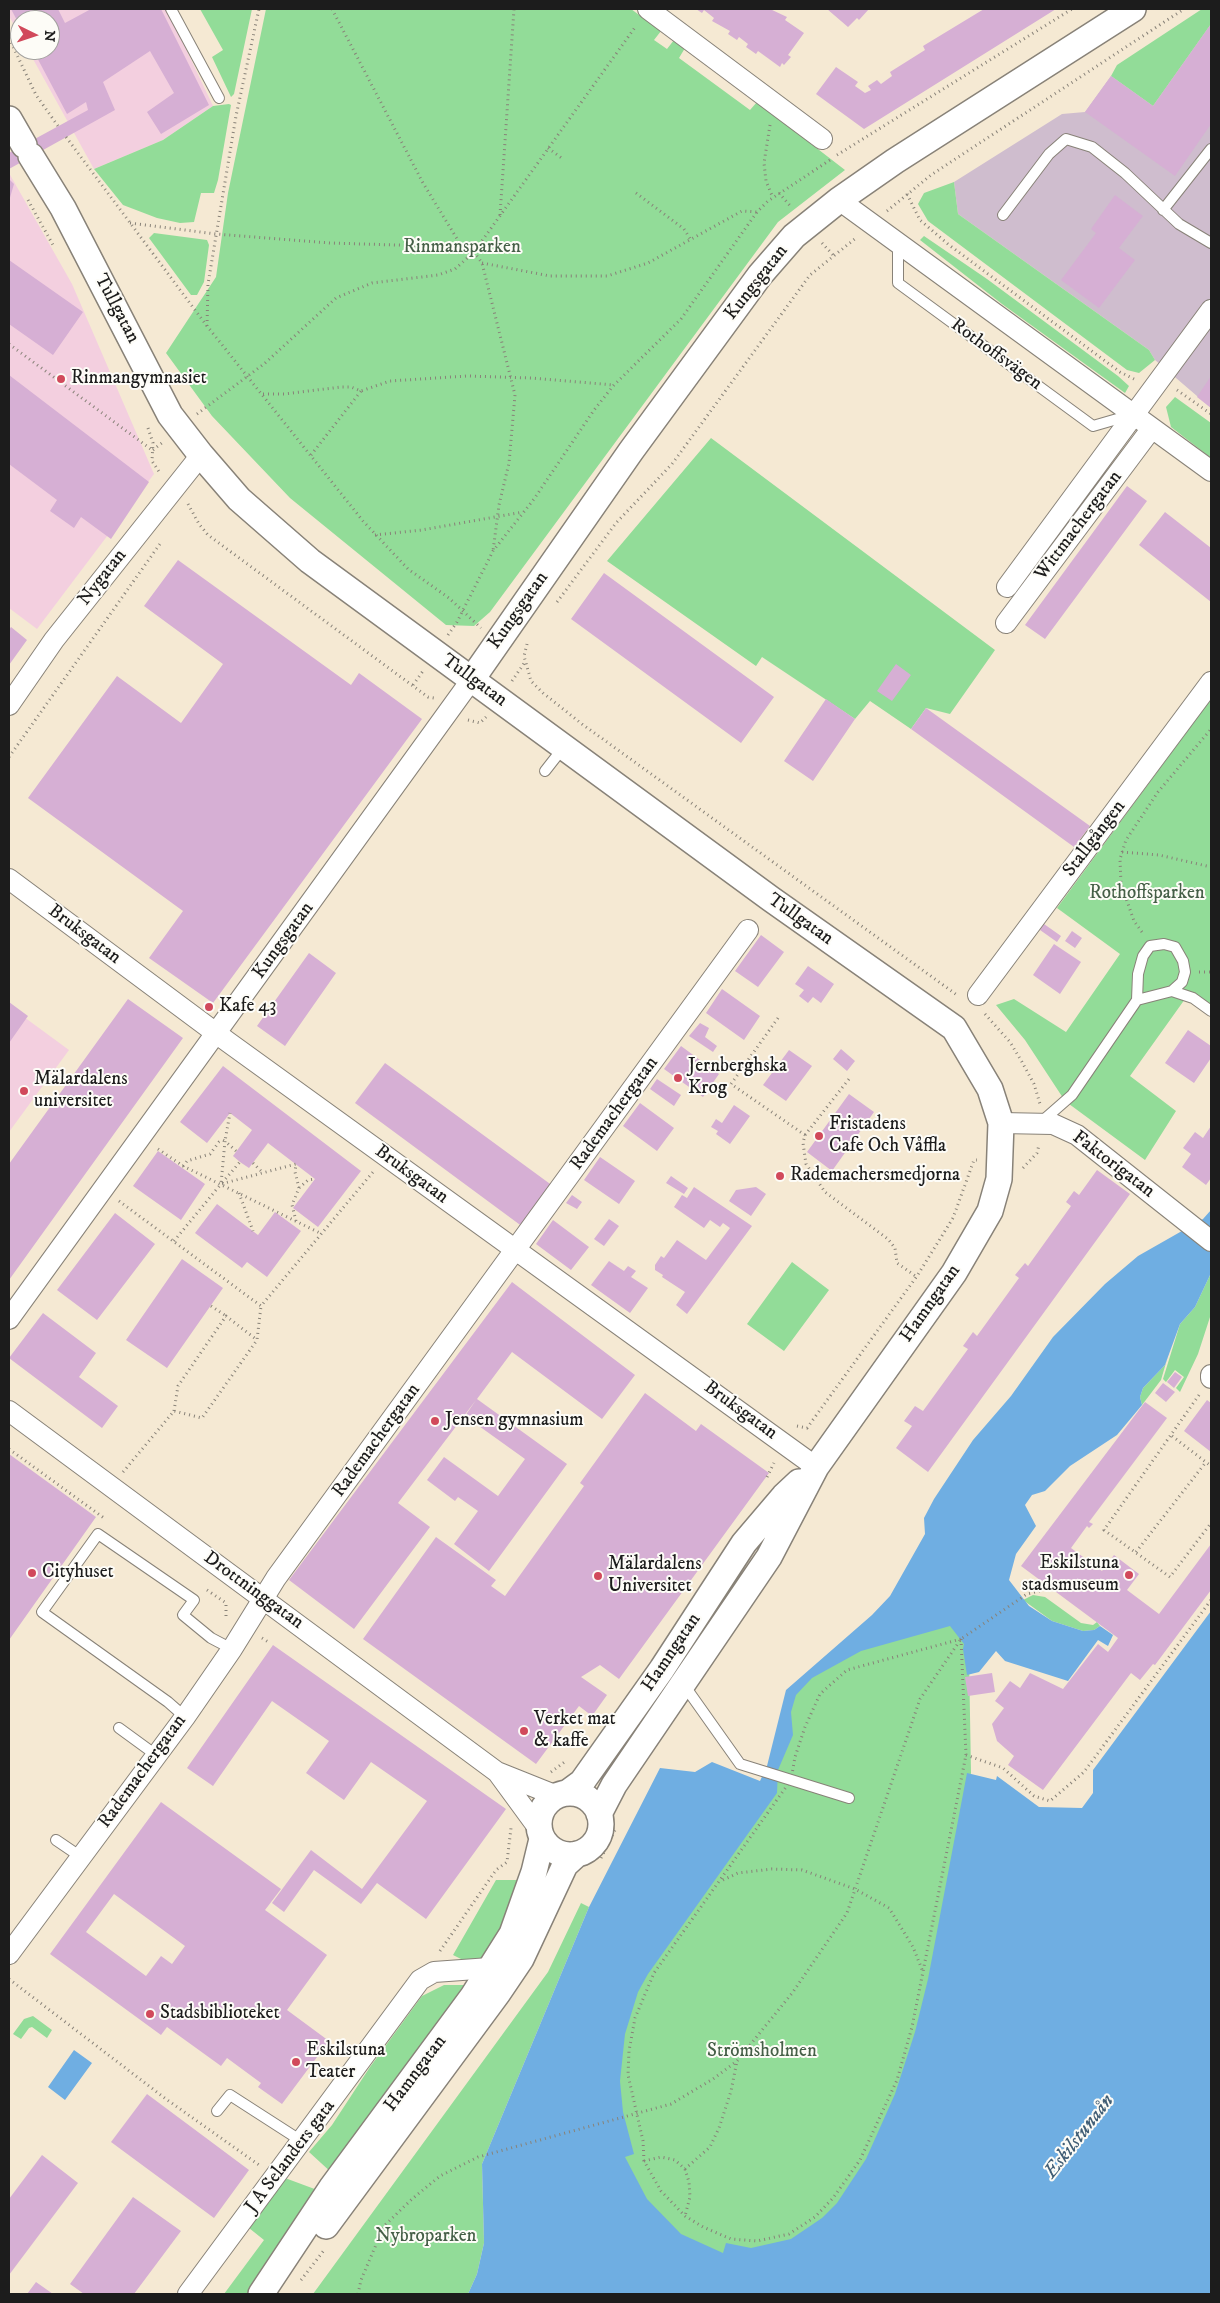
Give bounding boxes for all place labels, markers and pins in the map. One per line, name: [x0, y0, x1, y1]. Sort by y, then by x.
place label: Rinmangymnasiet: [71, 368, 207, 390]
marker: Rinmangymnasiet: [55, 373, 67, 385]
place label: Kafe 43: [219, 996, 276, 1018]
marker: Kafe 43: [203, 1001, 215, 1013]
place label: Jernberghska Krog: [688, 1056, 787, 1100]
place label: Mälardalens universitet: [34, 1069, 128, 1113]
marker: Jernberghska Krog: [672, 1072, 684, 1084]
marker: Mälardalens universitet: [18, 1085, 30, 1097]
place label: Fristadens Cafe Och Våffla: [829, 1114, 946, 1158]
marker: Fristadens Cafe Och Våffla: [813, 1130, 825, 1142]
place label: Rademachersmedjorna: [790, 1165, 960, 1187]
marker: Rademachersmedjorna: [774, 1170, 786, 1182]
place label: Jensen gymnasium: [445, 1410, 584, 1432]
marker: Jensen gymnasium: [429, 1415, 441, 1427]
place label: Eskilstuna stadsmuseum: [1022, 1553, 1119, 1597]
place label: Mälardalens Universitet: [608, 1554, 702, 1598]
place label: Cityhuset: [42, 1562, 114, 1584]
marker: Cityhuset: [26, 1567, 38, 1579]
marker: Eskilstuna stadsmuseum: [1123, 1569, 1135, 1581]
marker: Mälardalens Universitet: [592, 1570, 604, 1582]
place label: Verket mat & kaffe: [534, 1709, 616, 1753]
marker: Verket mat & kaffe: [518, 1725, 530, 1737]
place label: Stadsbiblioteket: [160, 2003, 280, 2025]
marker: Stadsbiblioteket: [144, 2008, 156, 2020]
place label: Eskilstuna Teater: [306, 2040, 385, 2084]
marker: Eskilstuna Teater: [290, 2056, 302, 2068]

